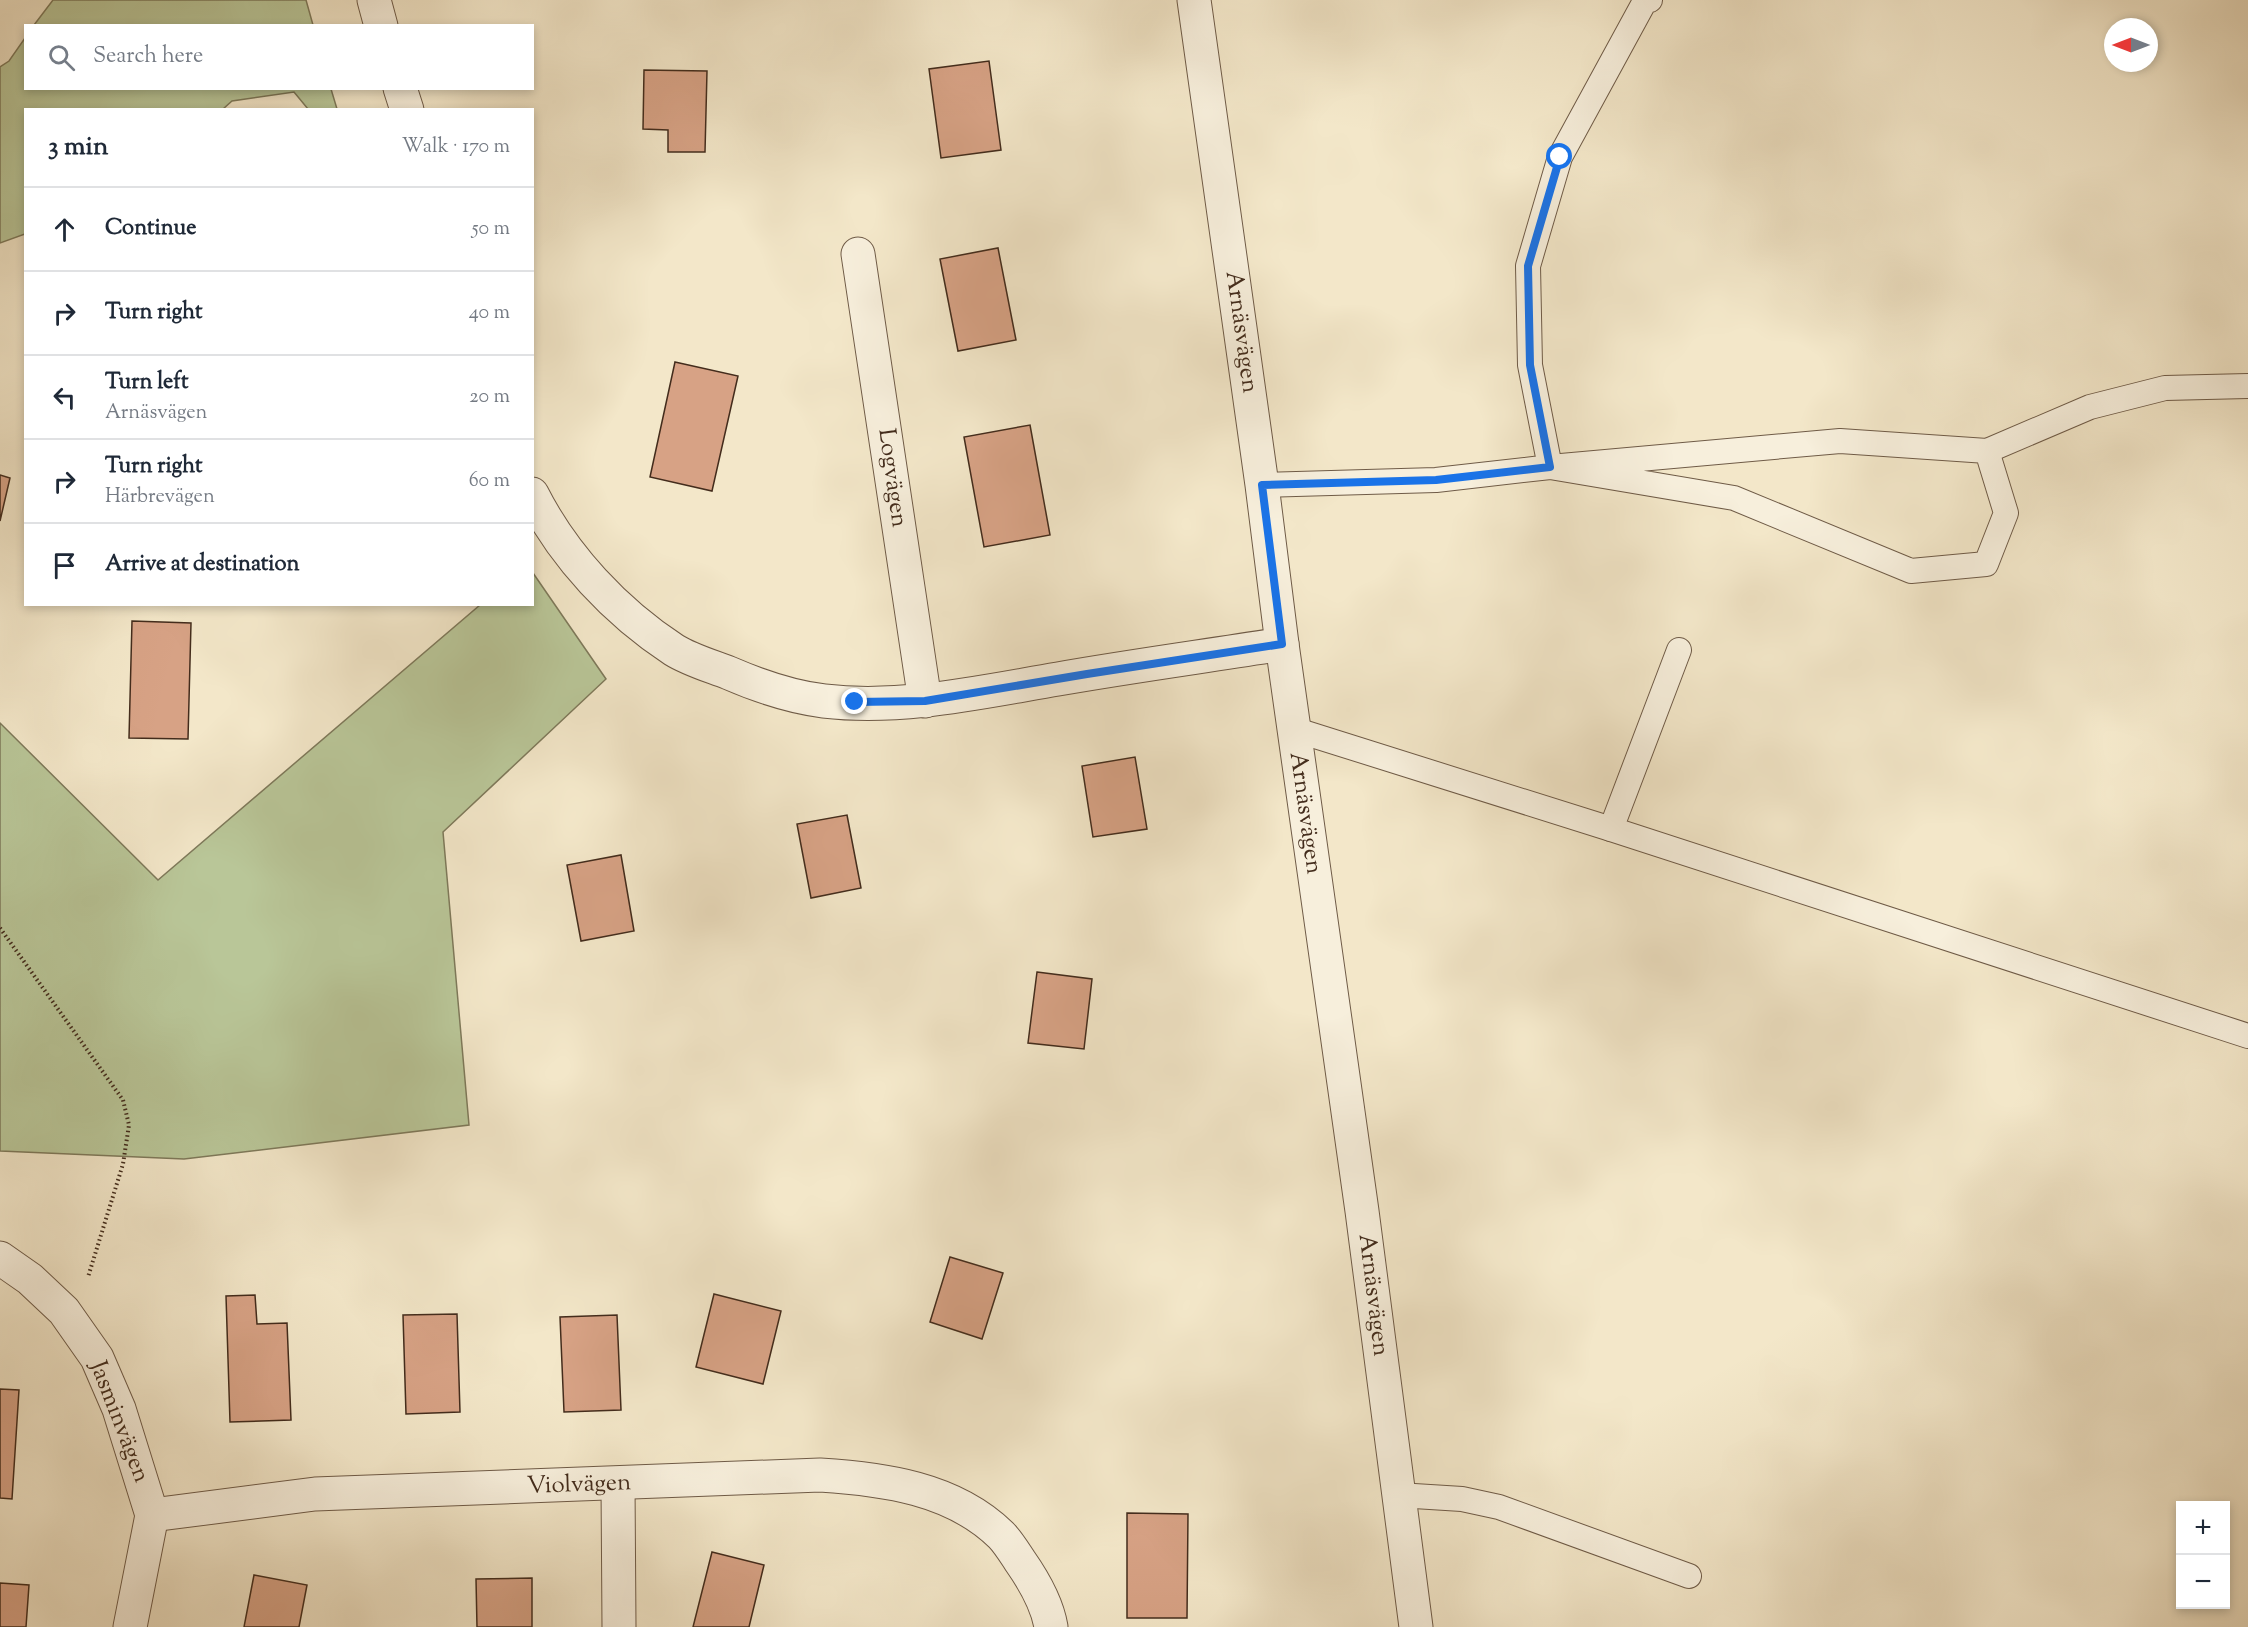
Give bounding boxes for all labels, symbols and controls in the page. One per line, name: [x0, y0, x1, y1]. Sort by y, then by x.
north arrow: [2104, 18, 2158, 72]
search box: [24, 24, 534, 90]
icon: search: [45, 41, 78, 74]
text: Search here: [93, 41, 203, 73]
text: 3 min: [48, 129, 108, 166]
text: Walk · 170 m: [402, 133, 510, 162]
route start: [1546, 143, 1572, 169]
icon: ahead: [48, 213, 81, 246]
text: Continue: [105, 213, 196, 245]
text: 50 m: [472, 215, 510, 244]
street label: Arnäsvägen: [1216, 269, 1266, 395]
icon: right: [48, 297, 81, 330]
text: Turn right: [105, 297, 202, 329]
text: 40 m: [469, 299, 510, 328]
text: Turn left: [105, 367, 188, 399]
icon: left: [48, 381, 81, 414]
text: 20 m: [469, 383, 510, 412]
text: Arnäsvägen: [105, 399, 207, 428]
street label: Logvägen: [868, 426, 916, 530]
text: Turn right: [105, 451, 202, 483]
icon: right: [48, 465, 81, 498]
text: 60 m: [469, 467, 510, 496]
text: Härbrevägen: [105, 483, 215, 512]
icon: arrive: [48, 549, 81, 582]
text: Arrive at destination: [105, 549, 300, 581]
route end: [841, 688, 867, 714]
street label: Arnäsvägen: [1280, 750, 1330, 876]
street label: Arnäsvägen: [1349, 1232, 1397, 1358]
street label: Jasminvägen: [80, 1354, 158, 1488]
street label: Violvägen: [526, 1466, 632, 1504]
map controls: [2176, 1501, 2230, 1609]
button: +: [2176, 1501, 2230, 1555]
button: −: [2176, 1555, 2230, 1609]

